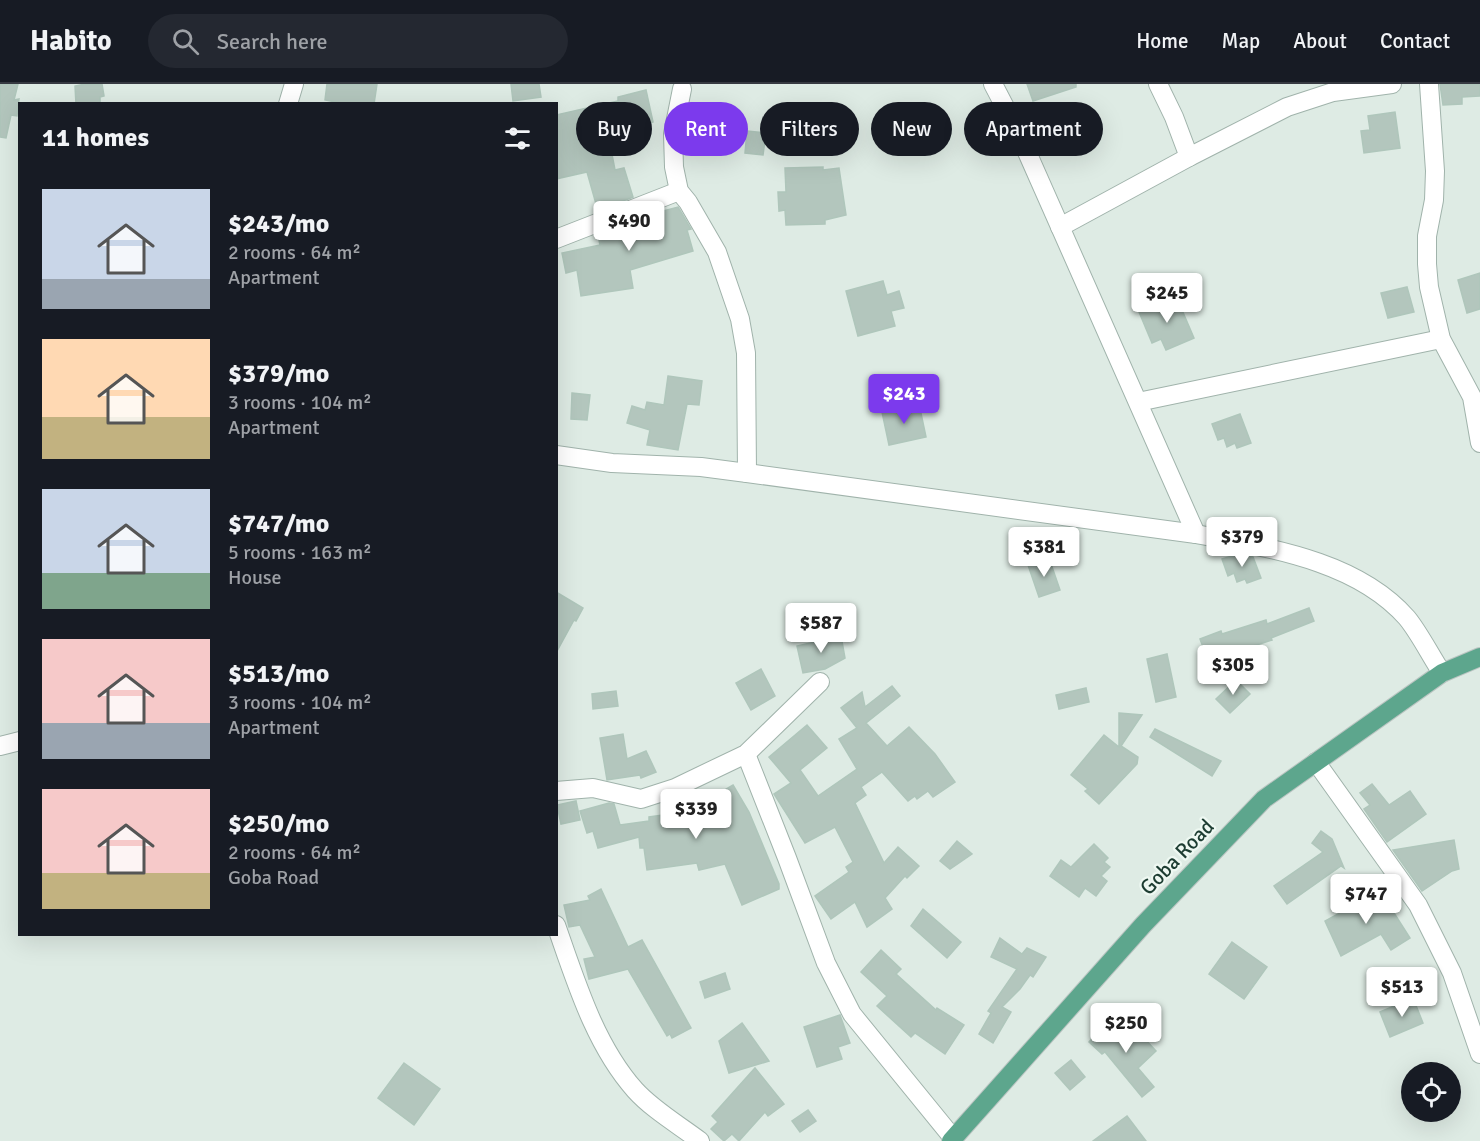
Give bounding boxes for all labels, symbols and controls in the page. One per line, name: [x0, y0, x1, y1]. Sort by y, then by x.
search box: [148, 14, 568, 68]
text: Habito: [30, 24, 112, 58]
icon: search: [169, 25, 202, 58]
text: Search here: [217, 28, 328, 55]
text: Home: [1136, 28, 1189, 54]
text: Map: [1222, 28, 1260, 54]
text: About: [1293, 28, 1347, 54]
text: Contact: [1380, 28, 1450, 54]
chip: Buy: [576, 102, 652, 156]
chip: Rent: [664, 102, 748, 156]
chip: Filters: [760, 102, 859, 156]
chip: New: [871, 102, 952, 156]
chip: Apartment: [964, 102, 1103, 156]
text: 11 homes: [42, 122, 149, 154]
icon: filters: [501, 122, 534, 155]
pin: $490: [593, 201, 665, 252]
text: $243/mo: [228, 208, 329, 240]
text: $490: [607, 208, 651, 233]
icon: home: [90, 213, 162, 285]
text: 2 rooms · 64 m²: [228, 240, 361, 265]
text: Apartment: [228, 265, 320, 290]
pin: $245: [1131, 273, 1203, 324]
text: $245: [1145, 280, 1189, 305]
text: $379/mo: [228, 358, 329, 390]
icon: home: [90, 363, 162, 435]
pin: $243: [868, 374, 940, 425]
text: $243: [882, 381, 926, 406]
text: 3 rooms · 104 m²: [228, 390, 372, 415]
text: Apartment: [228, 415, 320, 440]
text: $747/mo: [228, 508, 329, 540]
icon: home: [90, 513, 162, 585]
pin: $379: [1206, 517, 1278, 568]
text: $379: [1220, 524, 1264, 549]
pin: $381: [1008, 527, 1080, 578]
text: $381: [1022, 534, 1066, 559]
text: 5 rooms · 163 m²: [228, 540, 372, 565]
text: House: [228, 565, 282, 590]
pin: $587: [785, 603, 857, 654]
text: $587: [799, 610, 843, 635]
pin: $305: [1197, 645, 1269, 696]
text: $305: [1211, 652, 1255, 677]
text: $513/mo: [228, 658, 329, 690]
icon: home: [90, 663, 162, 735]
text: 3 rooms · 104 m²: [228, 690, 372, 715]
text: Apartment: [228, 715, 320, 740]
pin: $339: [660, 789, 732, 840]
text: $339: [674, 796, 718, 821]
text: $250/mo: [228, 808, 329, 840]
icon: home: [90, 813, 162, 885]
street label: Goba Road: [1134, 814, 1220, 900]
text: 2 rooms · 64 m²: [228, 840, 361, 865]
text: Goba Road: [228, 865, 319, 890]
pin: $747: [1330, 874, 1402, 925]
text: $747: [1344, 881, 1388, 906]
pin: $513: [1366, 967, 1438, 1018]
text: $513: [1380, 974, 1424, 999]
pin: $250: [1090, 1003, 1162, 1054]
text: $250: [1104, 1010, 1148, 1035]
map controls: [1401, 1062, 1461, 1122]
button: locate: [1401, 1062, 1461, 1122]

